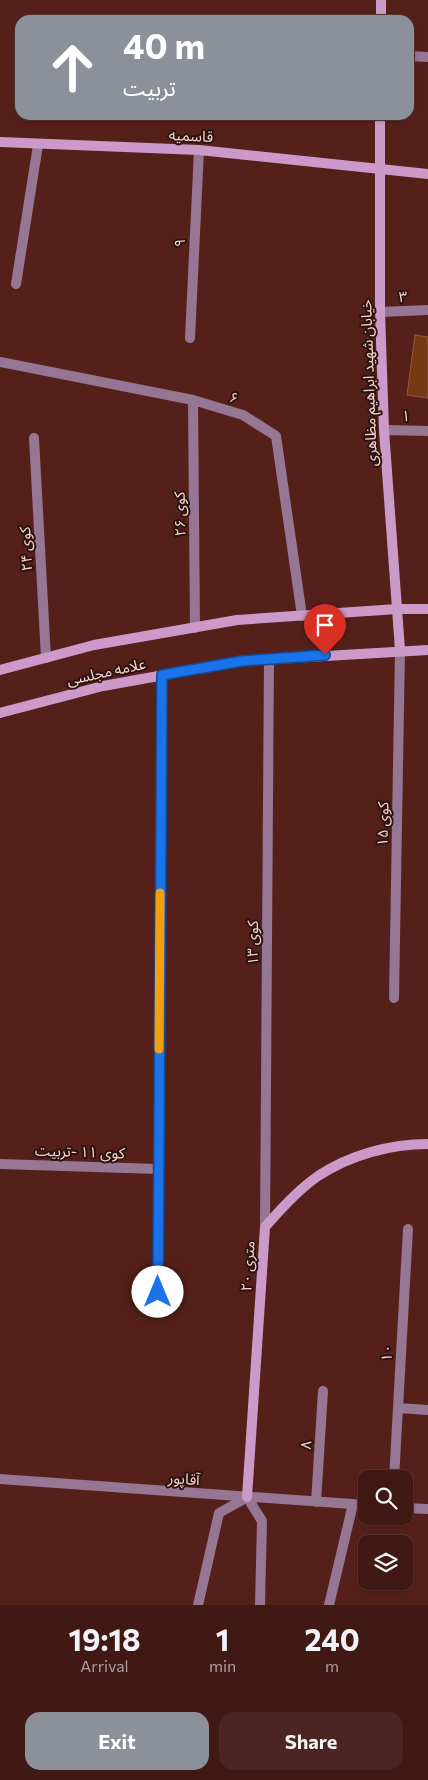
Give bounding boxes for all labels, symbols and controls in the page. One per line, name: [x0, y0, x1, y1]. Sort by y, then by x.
text: 40 m: [123, 23, 205, 66]
icon: ahead: [40, 35, 105, 100]
text: تربیت: [123, 74, 176, 101]
street label: قاسمیه: [168, 125, 214, 145]
street label: ۹: [170, 238, 188, 248]
street label: ۳: [398, 287, 408, 305]
street label: خیابان شهید ابراهیم مظاهری: [356, 299, 383, 467]
street label: ۶: [227, 387, 241, 407]
street label: ۱: [402, 406, 410, 424]
street label: کوی ۲۶: [170, 491, 189, 537]
street label: کوی ۲۴: [15, 525, 36, 572]
pin: [304, 604, 346, 655]
icon: arrive: [311, 611, 339, 639]
street label: علامه مجلسی: [65, 654, 148, 689]
street label: کوی ۱۵: [373, 801, 392, 847]
street label: کوی ۱۳: [243, 920, 262, 965]
street label: کوی ۱۱ -تربیت: [35, 1140, 126, 1163]
street label: ۲۰ متری: [236, 1240, 259, 1292]
position arrow: [131, 1265, 183, 1317]
street label: ۱۰: [377, 1344, 395, 1362]
street label: ۸: [296, 1440, 314, 1450]
street label: آقاپور: [166, 1468, 201, 1490]
map controls: [358, 1470, 413, 1590]
button: search: [358, 1470, 413, 1525]
button: layers: [358, 1535, 413, 1590]
text: 19:18: [68, 1620, 141, 1657]
text: 1: [216, 1620, 229, 1657]
text: 240: [305, 1620, 360, 1657]
text: Arrival: [80, 1656, 129, 1675]
text: min: [209, 1656, 236, 1675]
text: m: [325, 1656, 339, 1675]
button: Exit: [25, 1712, 209, 1770]
button: Share: [219, 1712, 403, 1770]

